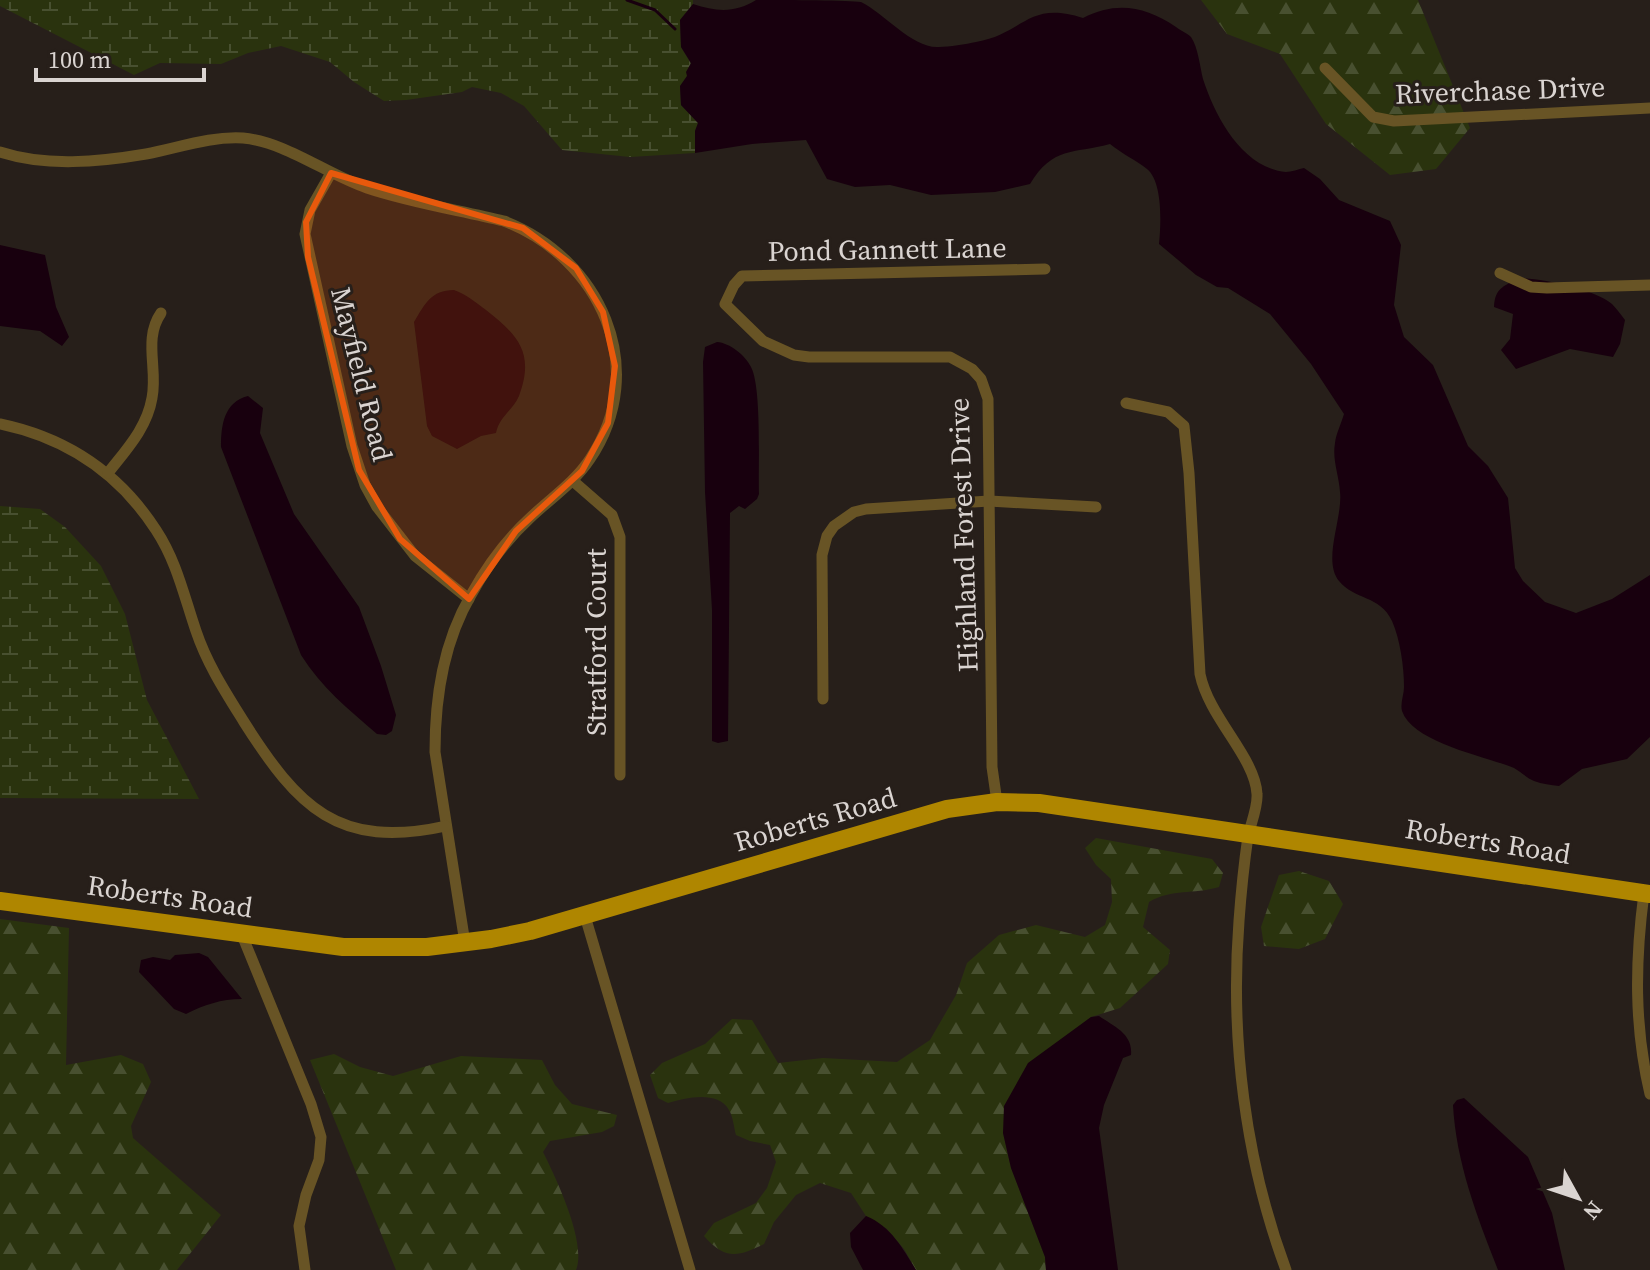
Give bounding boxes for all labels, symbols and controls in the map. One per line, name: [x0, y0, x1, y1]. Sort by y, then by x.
scale bar: [36, 32, 204, 82]
text: 100 m: [48, 43, 111, 76]
street label: Riverchase Drive: [1394, 67, 1606, 113]
street label: Pond Gannett Lane: [767, 228, 1007, 270]
street label: Mayfield Road: [322, 283, 402, 465]
street label: Highland Forest Drive: [939, 397, 987, 673]
street label: Stratford Court: [577, 547, 615, 736]
street label: Roberts Road: [729, 778, 901, 860]
street label: Roberts Road: [1403, 809, 1574, 873]
street label: Roberts Road: [85, 866, 255, 926]
north arrow: [1538, 1158, 1618, 1238]
text: N: [1577, 1195, 1610, 1227]

